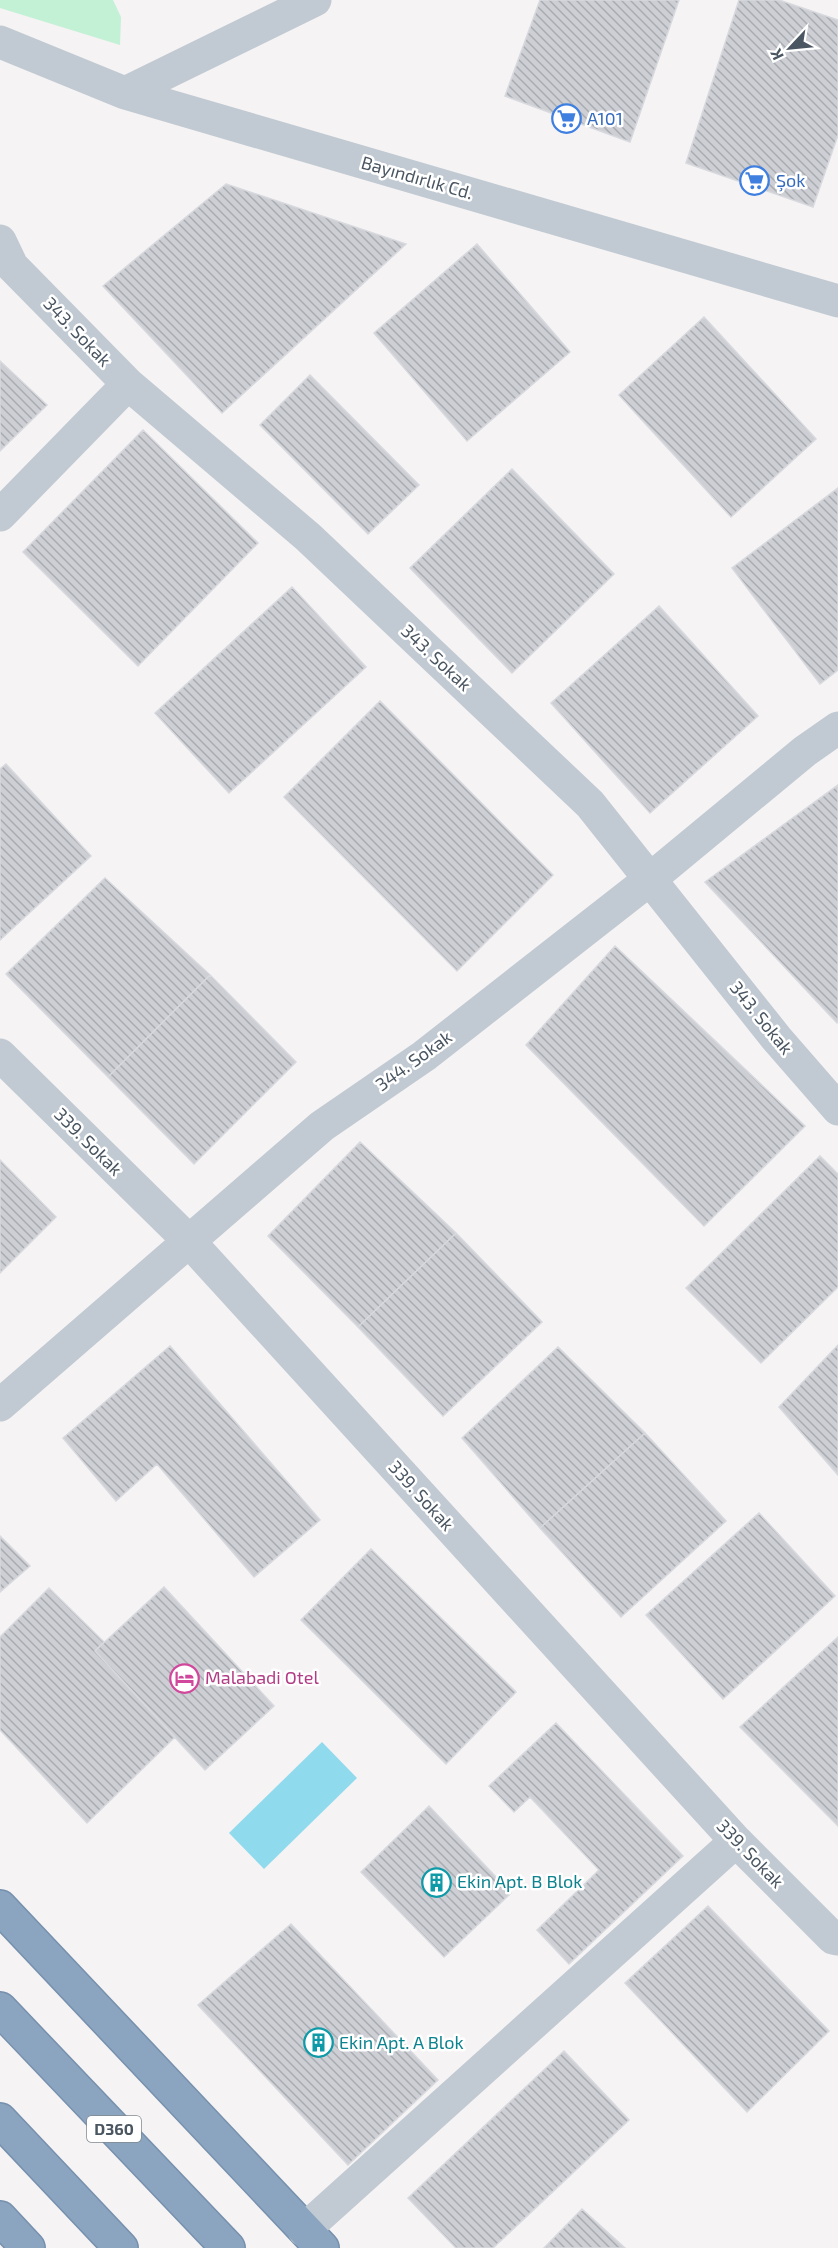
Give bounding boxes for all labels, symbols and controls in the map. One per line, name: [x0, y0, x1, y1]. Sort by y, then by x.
north arrow: [760, 18, 820, 78]
text: K: [765, 45, 787, 64]
supermarket icon: A101: [550, 103, 582, 135]
place label: A101: [587, 107, 623, 129]
street label: Bayındırlık Cd.: [359, 151, 476, 203]
supermarket icon: Şok: [739, 165, 771, 197]
place label: Şok: [776, 169, 805, 192]
street label: 343. Sokak: [39, 292, 116, 371]
street label: 343. Sokak: [397, 619, 476, 695]
street label: 343. Sokak: [726, 976, 798, 1058]
street label: 344. Sokak: [371, 1025, 456, 1095]
street label: 339. Sokak: [50, 1103, 127, 1180]
street label: 339. Sokak: [384, 1456, 459, 1535]
hotel icon: Malabadi Otel: [168, 1662, 200, 1694]
place label: Malabadi Otel: [205, 1666, 319, 1688]
street label: 339. Sokak: [713, 1814, 789, 1892]
building icon: Ekin Apt. B Blok: [420, 1866, 452, 1898]
place label: Ekin Apt. B Blok: [457, 1870, 582, 1892]
building icon: Ekin Apt. A Blok: [302, 2027, 334, 2059]
place label: Ekin Apt. A Blok: [339, 2031, 464, 2053]
road number: D360: [87, 2116, 141, 2142]

